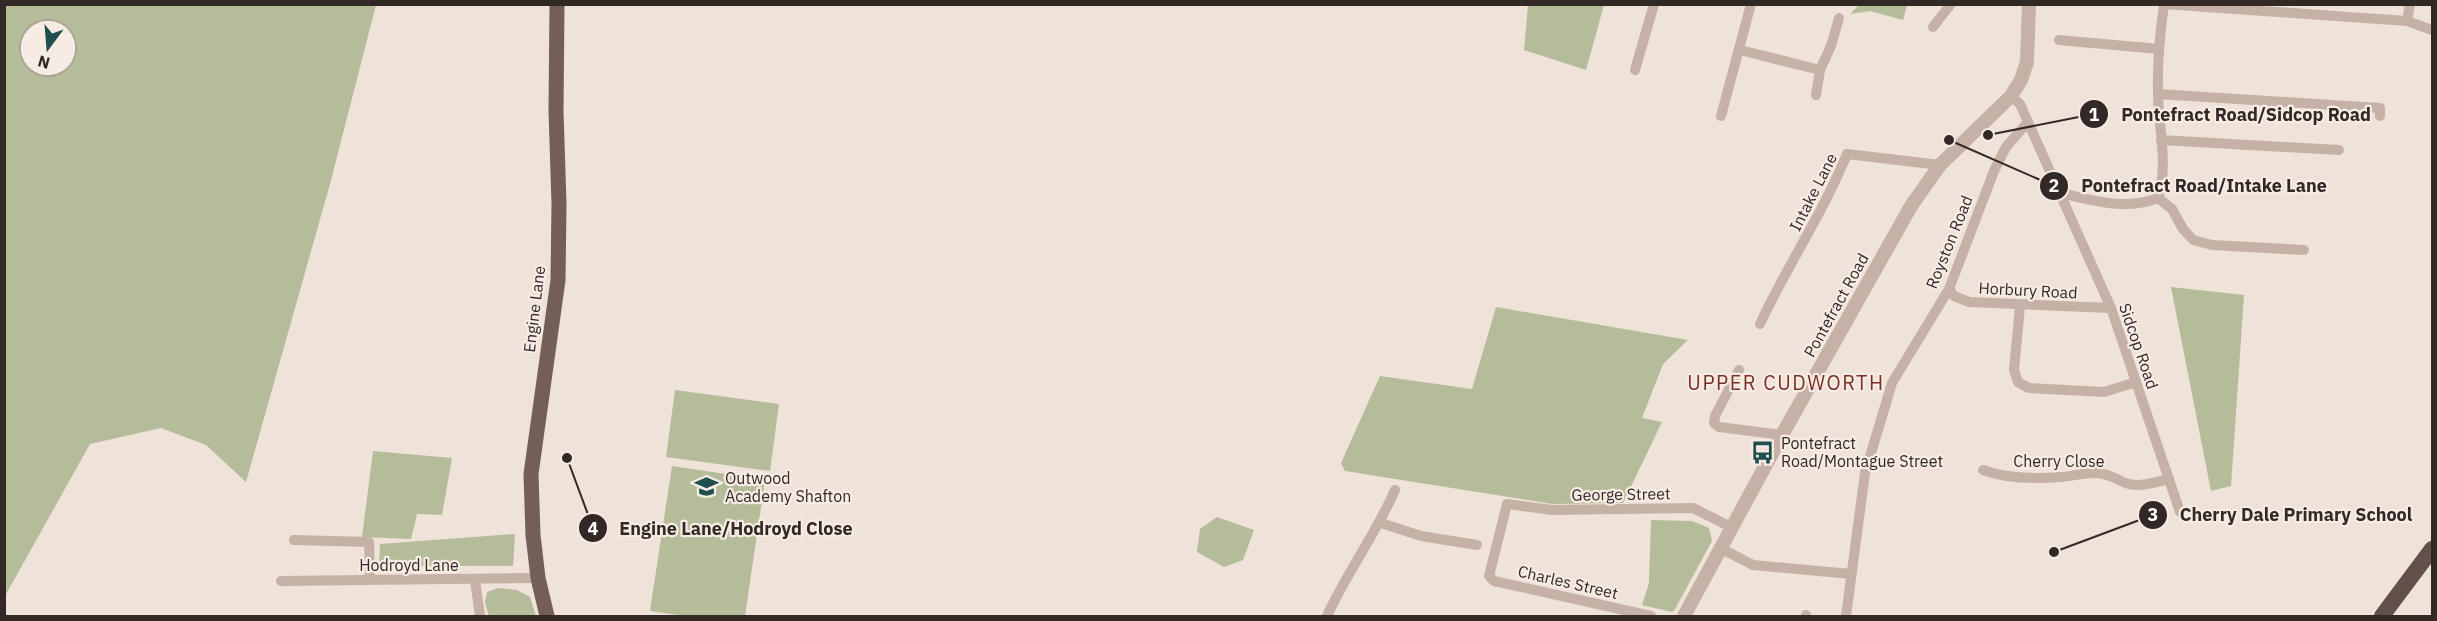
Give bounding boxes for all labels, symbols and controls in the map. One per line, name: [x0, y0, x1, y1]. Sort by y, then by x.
north arrow: [18, 18, 78, 78]
text: N: [36, 51, 52, 74]
callout: Pontefract Road/Sidcop Road: [2079, 96, 2382, 132]
text: 1: [2089, 103, 2100, 126]
text: Pontefract Road/Sidcop Road: [2121, 103, 2371, 126]
street label: Intake Lane: [1785, 150, 1841, 234]
callout: Pontefract Road/Intake Lane: [2039, 168, 2339, 204]
text: 2: [2049, 174, 2059, 197]
text: Pontefract Road/Intake Lane: [2081, 174, 2327, 197]
street label: Royston Road: [1921, 193, 1977, 291]
street label: Pontefract Road: [1799, 250, 1873, 360]
street label: Engine Lane: [519, 264, 549, 353]
street label: Horbury Road: [1978, 277, 2078, 303]
street label: Sidcop Road: [2115, 301, 2163, 391]
district label: UPPER CUDWORTH: [1687, 369, 1885, 396]
place label: Pontefract Road/Montague Street: [1781, 433, 1943, 471]
bus stop icon: Pontefract Road/Montague Street: [1750, 439, 1776, 465]
street label: Cherry Close: [2013, 451, 2105, 471]
place label: Outwood Academy Shafton: [725, 468, 851, 506]
school or university icon: Outwood Academy Shafton: [694, 474, 720, 500]
street label: George Street: [1571, 483, 1671, 505]
callout: Cherry Dale Primary School: [2138, 497, 2424, 533]
text: 3: [2148, 503, 2158, 526]
text: Cherry Dale Primary School: [2180, 503, 2413, 526]
callout: Engine Lane/Hodroyd Close: [578, 510, 865, 546]
text: 4: [588, 517, 599, 540]
text: Engine Lane/Hodroyd Close: [619, 517, 853, 540]
street label: Hodroyd Lane: [359, 555, 459, 575]
street label: Charles Street: [1516, 561, 1620, 603]

